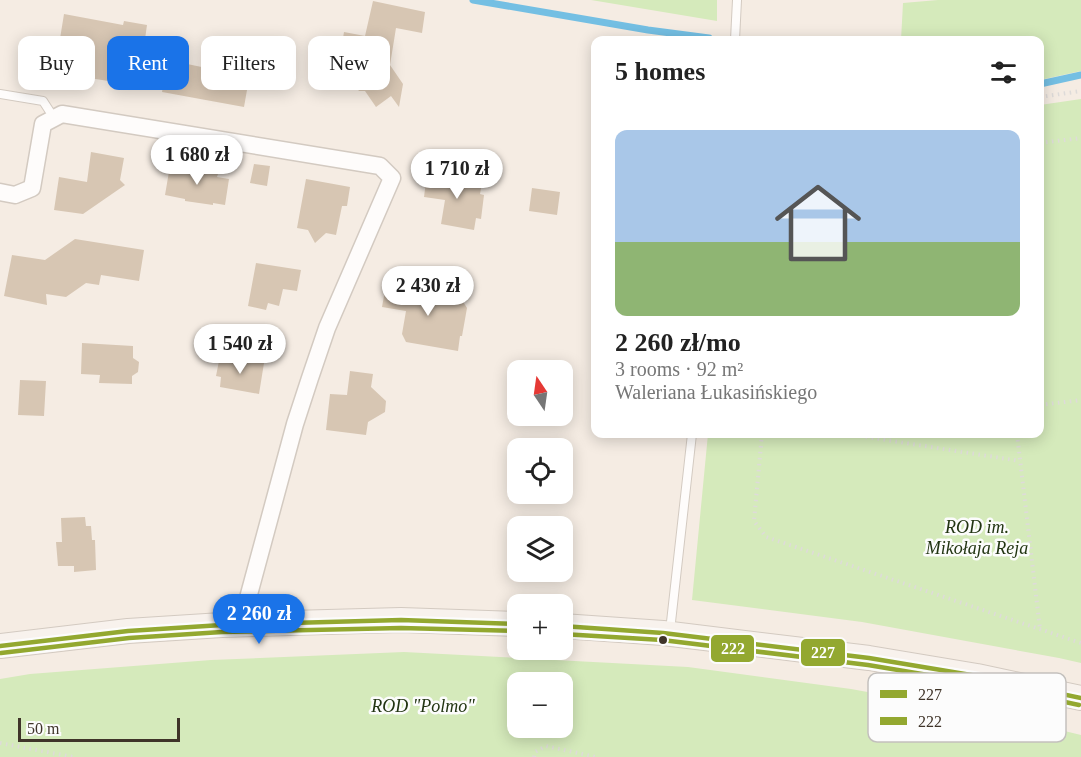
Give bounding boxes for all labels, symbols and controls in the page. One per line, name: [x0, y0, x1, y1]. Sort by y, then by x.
chip: Buy: [18, 36, 95, 90]
chip: Rent: [107, 36, 189, 90]
chip: Filters: [201, 36, 296, 90]
chip: New: [308, 36, 390, 90]
icon: filters: [987, 56, 1020, 89]
text: 5 homes: [615, 57, 705, 86]
pin: 1 680 zł: [135, 135, 259, 186]
text: 1 680 zł: [165, 143, 229, 165]
pin: 1 710 zł: [395, 149, 519, 200]
text: 1 710 zł: [425, 157, 489, 179]
icon: home: [764, 169, 872, 277]
pin: 2 430 zł: [366, 266, 490, 317]
text: 2 430 zł: [396, 274, 460, 296]
pin: 1 540 zł: [178, 324, 302, 375]
text: 2 260 zł/mo: [615, 328, 741, 357]
text: 1 540 zł: [208, 332, 272, 354]
text: 3 rooms · 92 m²: [615, 358, 743, 380]
north arrow: [507, 360, 573, 426]
map controls: [507, 360, 573, 738]
text: Waleriana Łukasińskiego: [615, 381, 817, 403]
button: locate: [507, 438, 573, 504]
button: layers: [507, 516, 573, 582]
park label: ROD im. Mikołaja Reja: [925, 517, 1028, 558]
pin: 2 260 zł: [197, 594, 321, 645]
button: +: [507, 594, 573, 660]
text: 2 260 zł: [227, 602, 291, 624]
unlabelled marker: [657, 634, 669, 646]
line badge: 222: [710, 634, 755, 663]
line badge: 227: [800, 638, 846, 667]
text: 222: [721, 640, 745, 657]
text: 227: [811, 644, 835, 661]
button: −: [507, 672, 573, 738]
legend: [868, 673, 1066, 742]
text: 227: [918, 686, 942, 703]
park label: ROD "Polmo": [370, 696, 475, 716]
text: 222: [918, 713, 942, 730]
scale bar: [18, 715, 180, 742]
text: 50 m: [27, 720, 59, 737]

